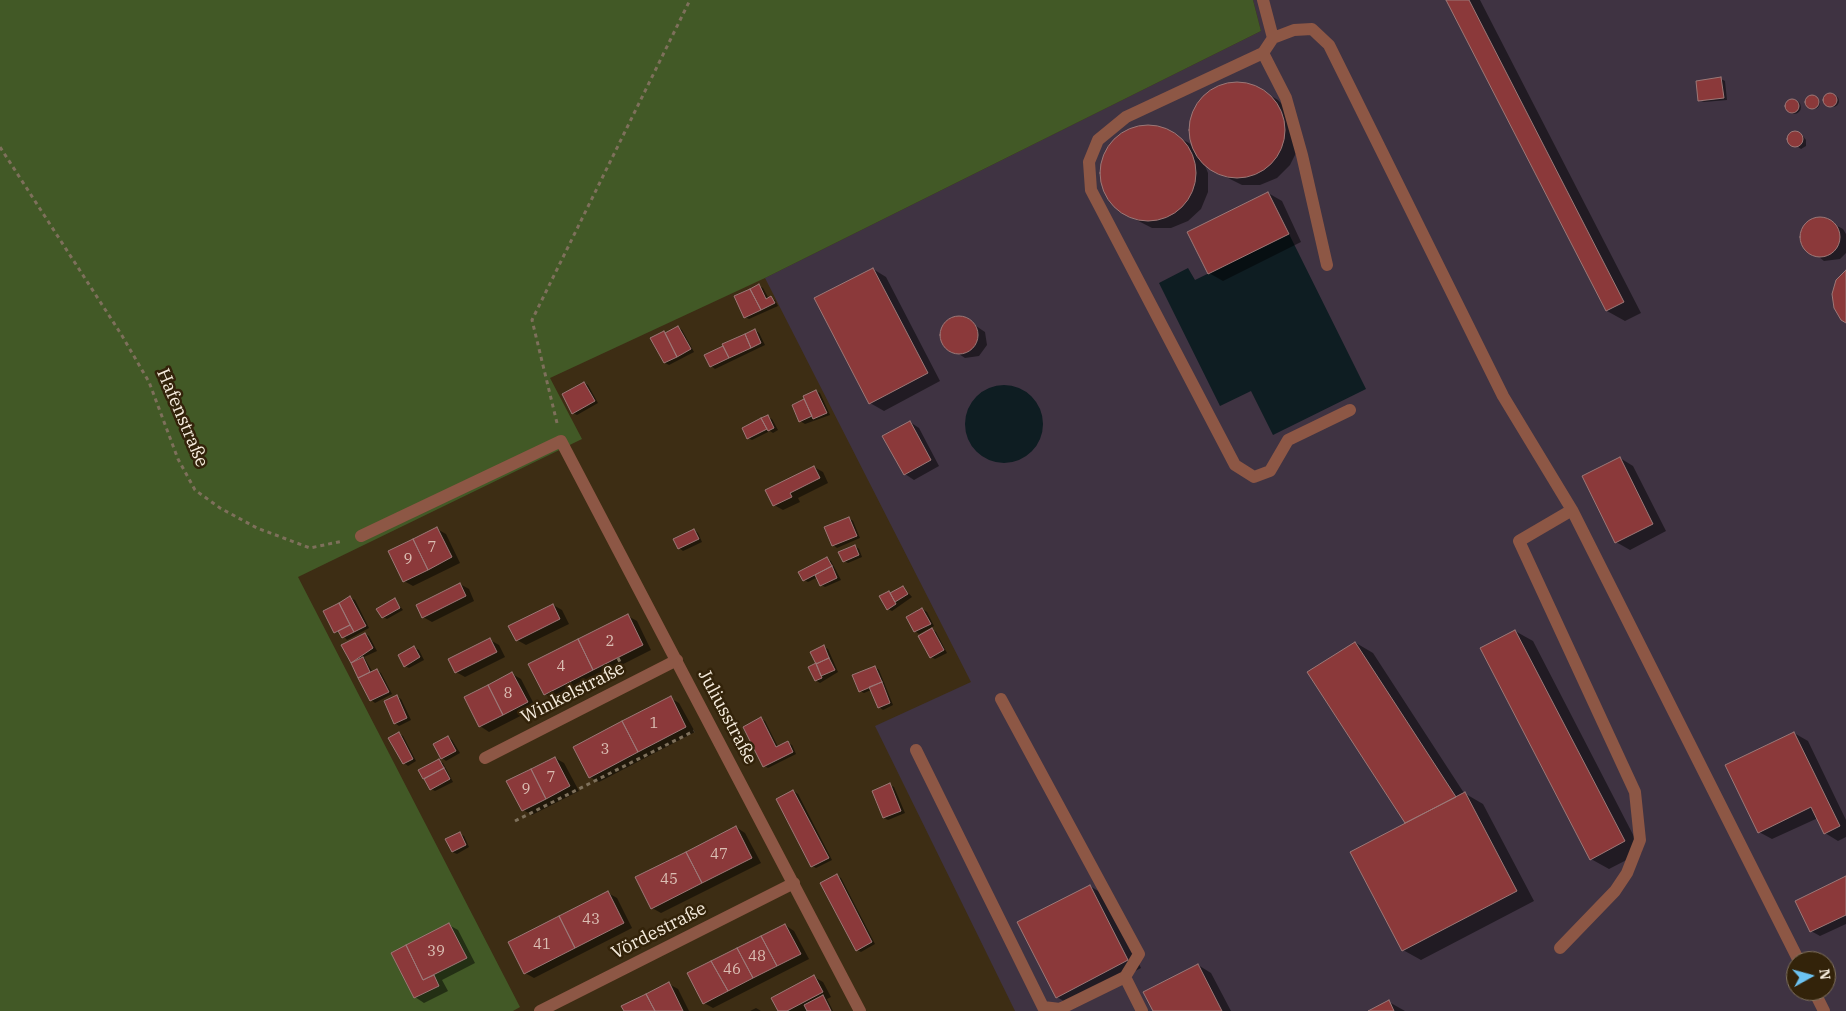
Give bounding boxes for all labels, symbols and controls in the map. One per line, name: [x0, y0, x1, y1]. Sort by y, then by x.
street label: Hafenstraße: [152, 365, 212, 471]
house number: 7: [428, 539, 436, 557]
house number: 9: [404, 551, 412, 569]
house number: 2: [606, 633, 614, 651]
street label: Winkelstraße: [517, 658, 629, 728]
house number: 4: [557, 658, 565, 676]
street label: Juliusstraße: [693, 666, 761, 768]
house number: 8: [504, 685, 512, 703]
house number: 1: [650, 715, 658, 733]
house number: 3: [601, 741, 609, 759]
house number: 7: [547, 769, 555, 787]
house number: 9: [522, 781, 530, 799]
house number: 47: [710, 846, 728, 864]
house number: 45: [660, 871, 678, 889]
street label: Vördestraße: [608, 898, 710, 964]
house number: 43: [582, 911, 600, 929]
house number: 41: [533, 936, 551, 954]
house number: 39: [427, 943, 445, 961]
house number: 48: [748, 948, 766, 966]
north arrow: [1786, 951, 1836, 1001]
house number: 46: [723, 961, 741, 979]
text: N: [1815, 968, 1835, 981]

